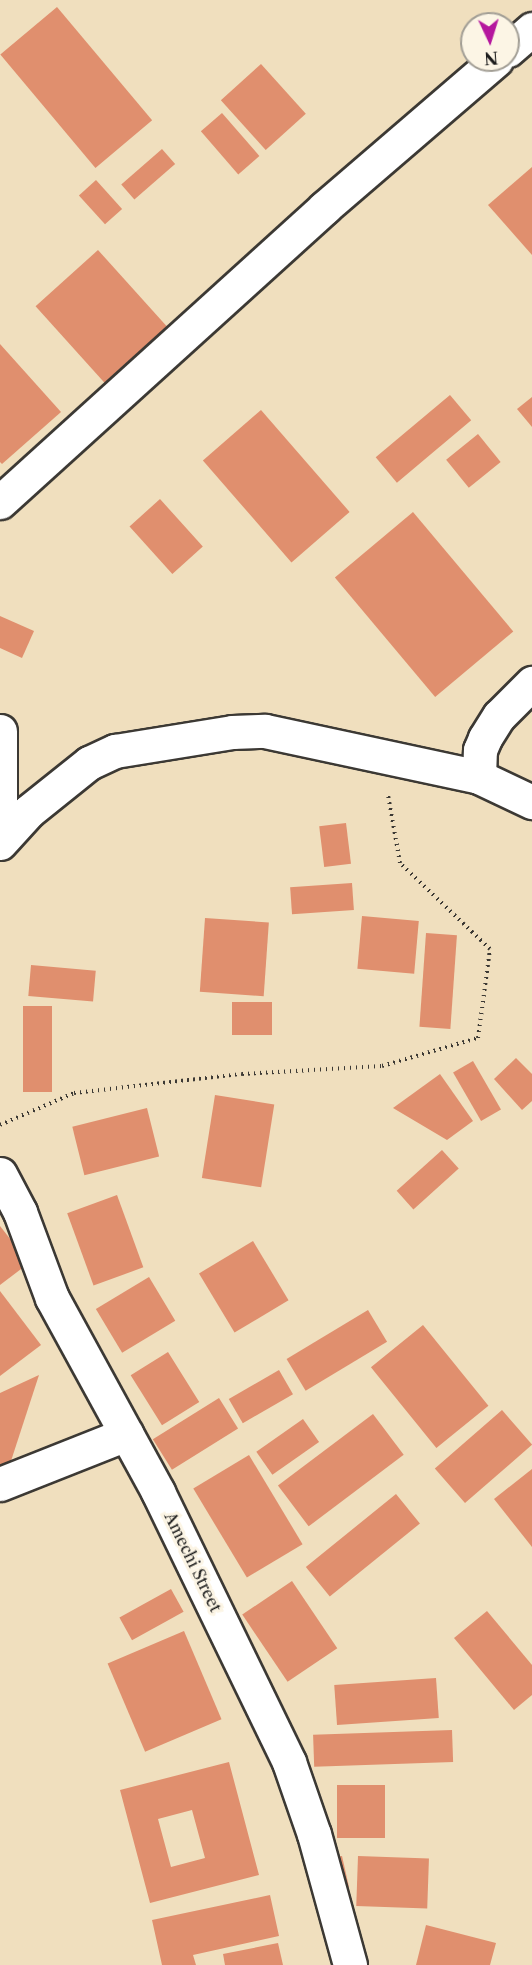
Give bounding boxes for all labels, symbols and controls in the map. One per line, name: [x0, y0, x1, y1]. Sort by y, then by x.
north arrow: [460, 12, 520, 72]
text: N: [483, 48, 499, 68]
street label: Amechi Street: [161, 1509, 225, 1615]

